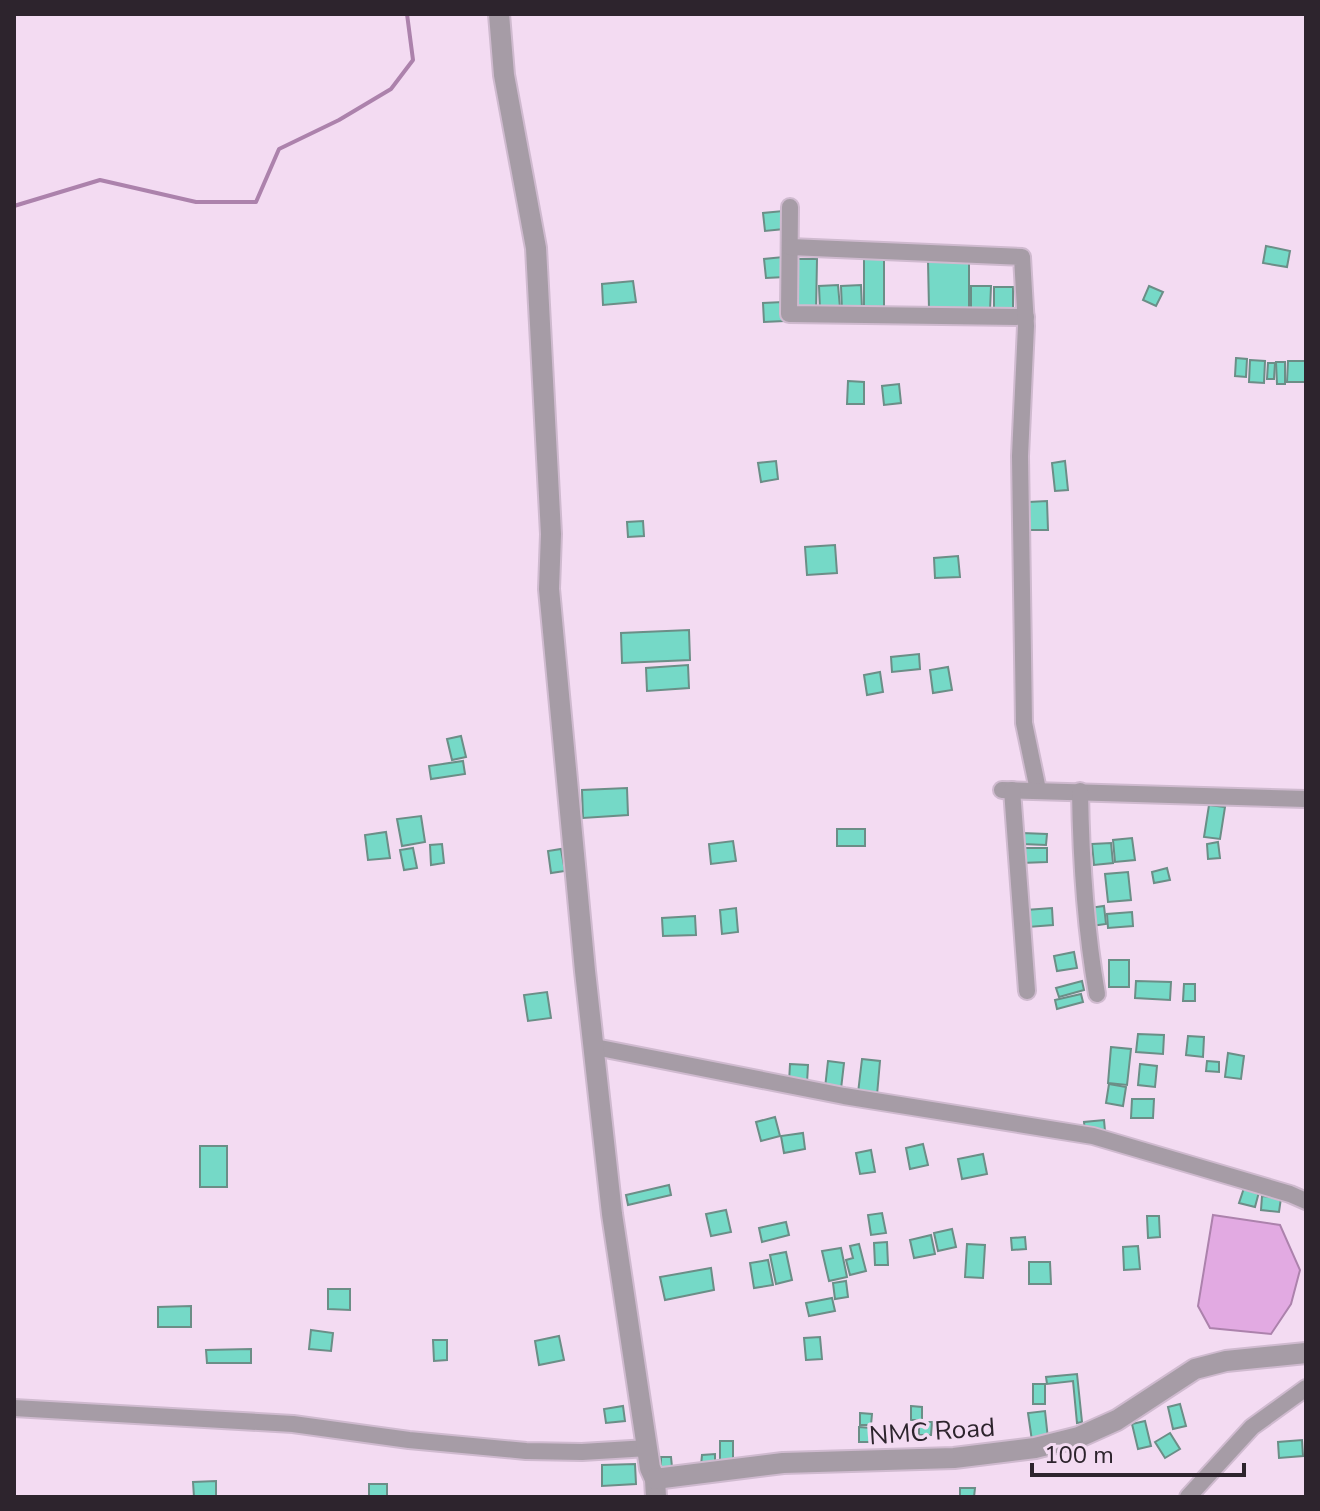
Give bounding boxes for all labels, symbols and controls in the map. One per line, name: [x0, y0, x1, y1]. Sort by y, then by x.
street label: NMC Road: [868, 1410, 996, 1453]
scale bar: [1032, 1427, 1244, 1477]
text: 100 m: [1044, 1439, 1114, 1471]

